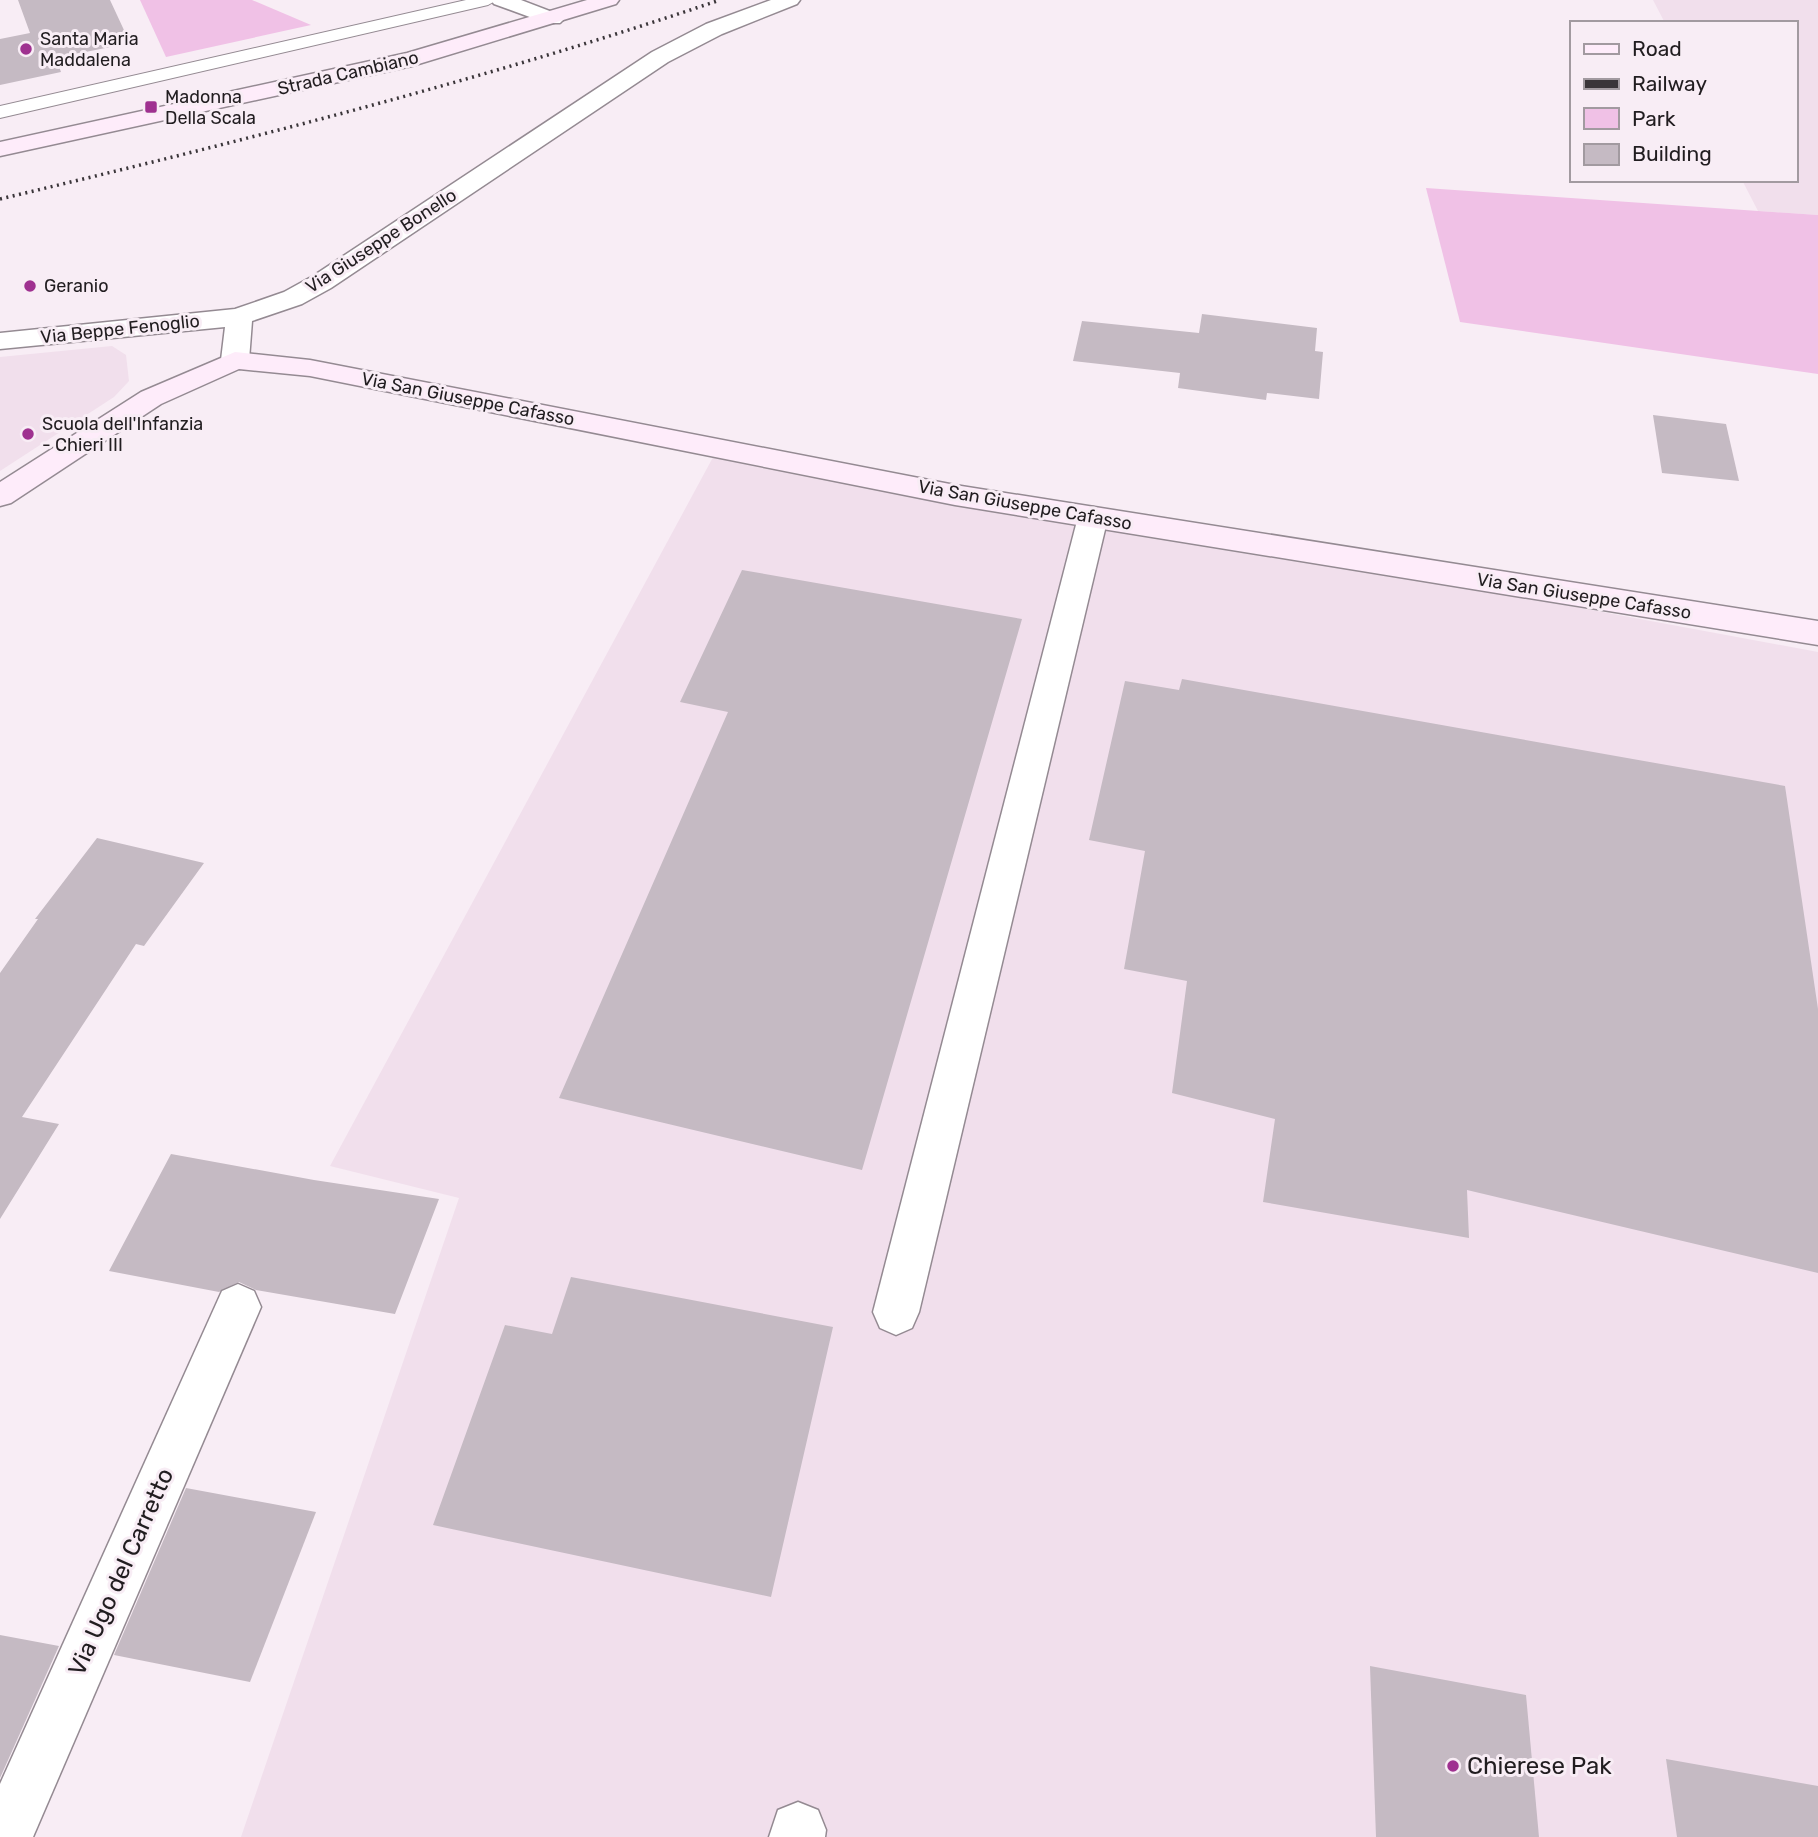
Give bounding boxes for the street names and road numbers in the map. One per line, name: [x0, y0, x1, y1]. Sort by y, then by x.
street label: Strada Cambiano: [275, 46, 421, 100]
street label: Via Giuseppe Bonello: [301, 184, 461, 298]
street label: Via Beppe Fenoglio: [39, 310, 201, 348]
street label: Via San Giuseppe Cafasso: [359, 368, 577, 430]
street label: Via San Giuseppe Cafasso: [916, 475, 1134, 535]
street label: Via San Giuseppe Cafasso: [1475, 568, 1693, 624]
street label: Via Ugo del Carretto: [63, 1464, 179, 1680]

